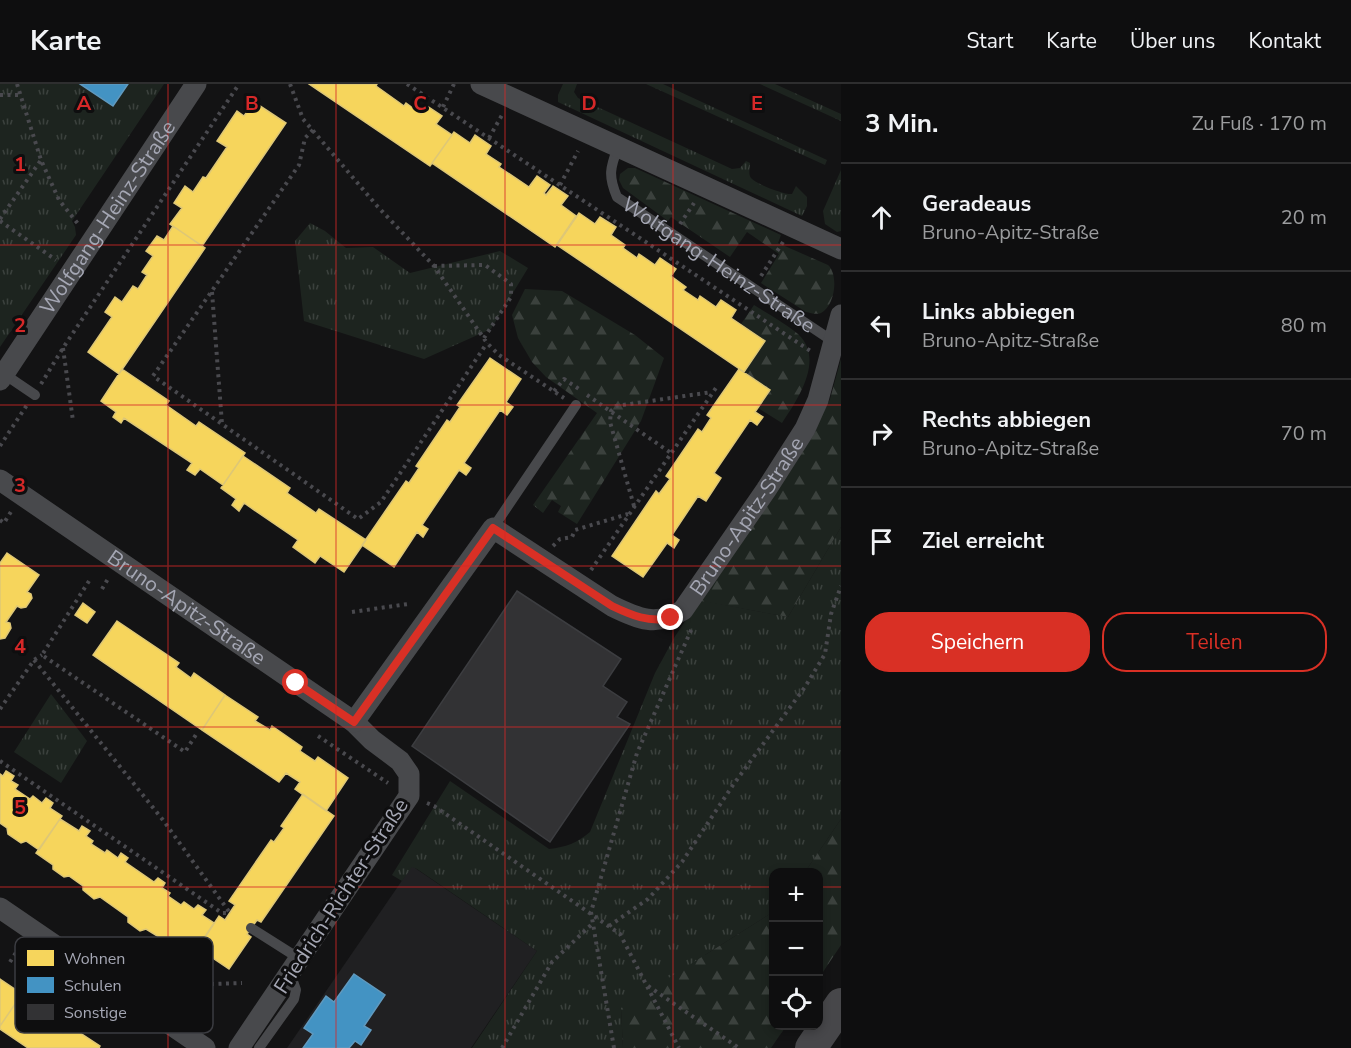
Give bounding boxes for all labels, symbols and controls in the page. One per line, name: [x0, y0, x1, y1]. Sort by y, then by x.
text: Karte: [30, 22, 101, 60]
text: Start: [966, 27, 1013, 55]
text: Karte: [1046, 27, 1097, 55]
text: Über uns: [1130, 27, 1215, 55]
text: Kontakt: [1248, 27, 1321, 55]
text: A: [77, 90, 92, 117]
text: B: [245, 90, 259, 117]
text: C: [413, 90, 427, 117]
text: D: [581, 90, 597, 117]
text: E: [751, 90, 763, 117]
text: 3 Min.: [865, 106, 938, 141]
text: Zu Fuß · 170 m: [1192, 110, 1327, 137]
street label: Wolfgang-Heinz-Straße: [33, 115, 182, 320]
text: 1: [14, 151, 26, 178]
text: Geradeaus: [922, 189, 1031, 219]
street label: Wolfgang-Heinz-Straße: [616, 190, 821, 340]
icon: ahead: [865, 201, 898, 234]
text: 20 m: [1281, 204, 1327, 231]
text: Bruno-Apitz-Straße: [922, 219, 1099, 246]
text: Links abbiegen: [922, 297, 1075, 327]
icon: left: [865, 309, 898, 342]
text: 2: [14, 312, 26, 339]
text: 80 m: [1281, 312, 1327, 339]
text: Bruno-Apitz-Straße: [922, 327, 1099, 354]
text: Rechts abbiegen: [922, 405, 1091, 435]
icon: right: [865, 417, 898, 450]
text: 70 m: [1281, 420, 1327, 447]
street label: Bruno-Apitz-Straße: [683, 431, 810, 601]
text: Bruno-Apitz-Straße: [922, 435, 1099, 462]
text: 3: [14, 472, 26, 499]
icon: arrive: [865, 525, 898, 558]
text: Ziel erreicht: [922, 526, 1044, 556]
street label: Bruno-Apitz-Straße: [102, 543, 271, 672]
route end: [657, 604, 683, 630]
button: Speichern: [865, 612, 1090, 672]
button: Teilen: [1102, 612, 1327, 672]
text: 4: [14, 633, 26, 660]
route start: [282, 669, 308, 695]
street label: Friedrich-Richter-Straße: [267, 793, 415, 999]
text: 5: [14, 794, 26, 821]
map controls: [769, 868, 823, 1030]
button: +: [769, 868, 823, 922]
button: −: [769, 922, 823, 976]
legend: [15, 937, 213, 1033]
text: Wohnen: [64, 948, 125, 970]
text: Schulen: [64, 975, 122, 997]
button: locate: [769, 976, 823, 1030]
text: Sonstige: [64, 1002, 127, 1024]

